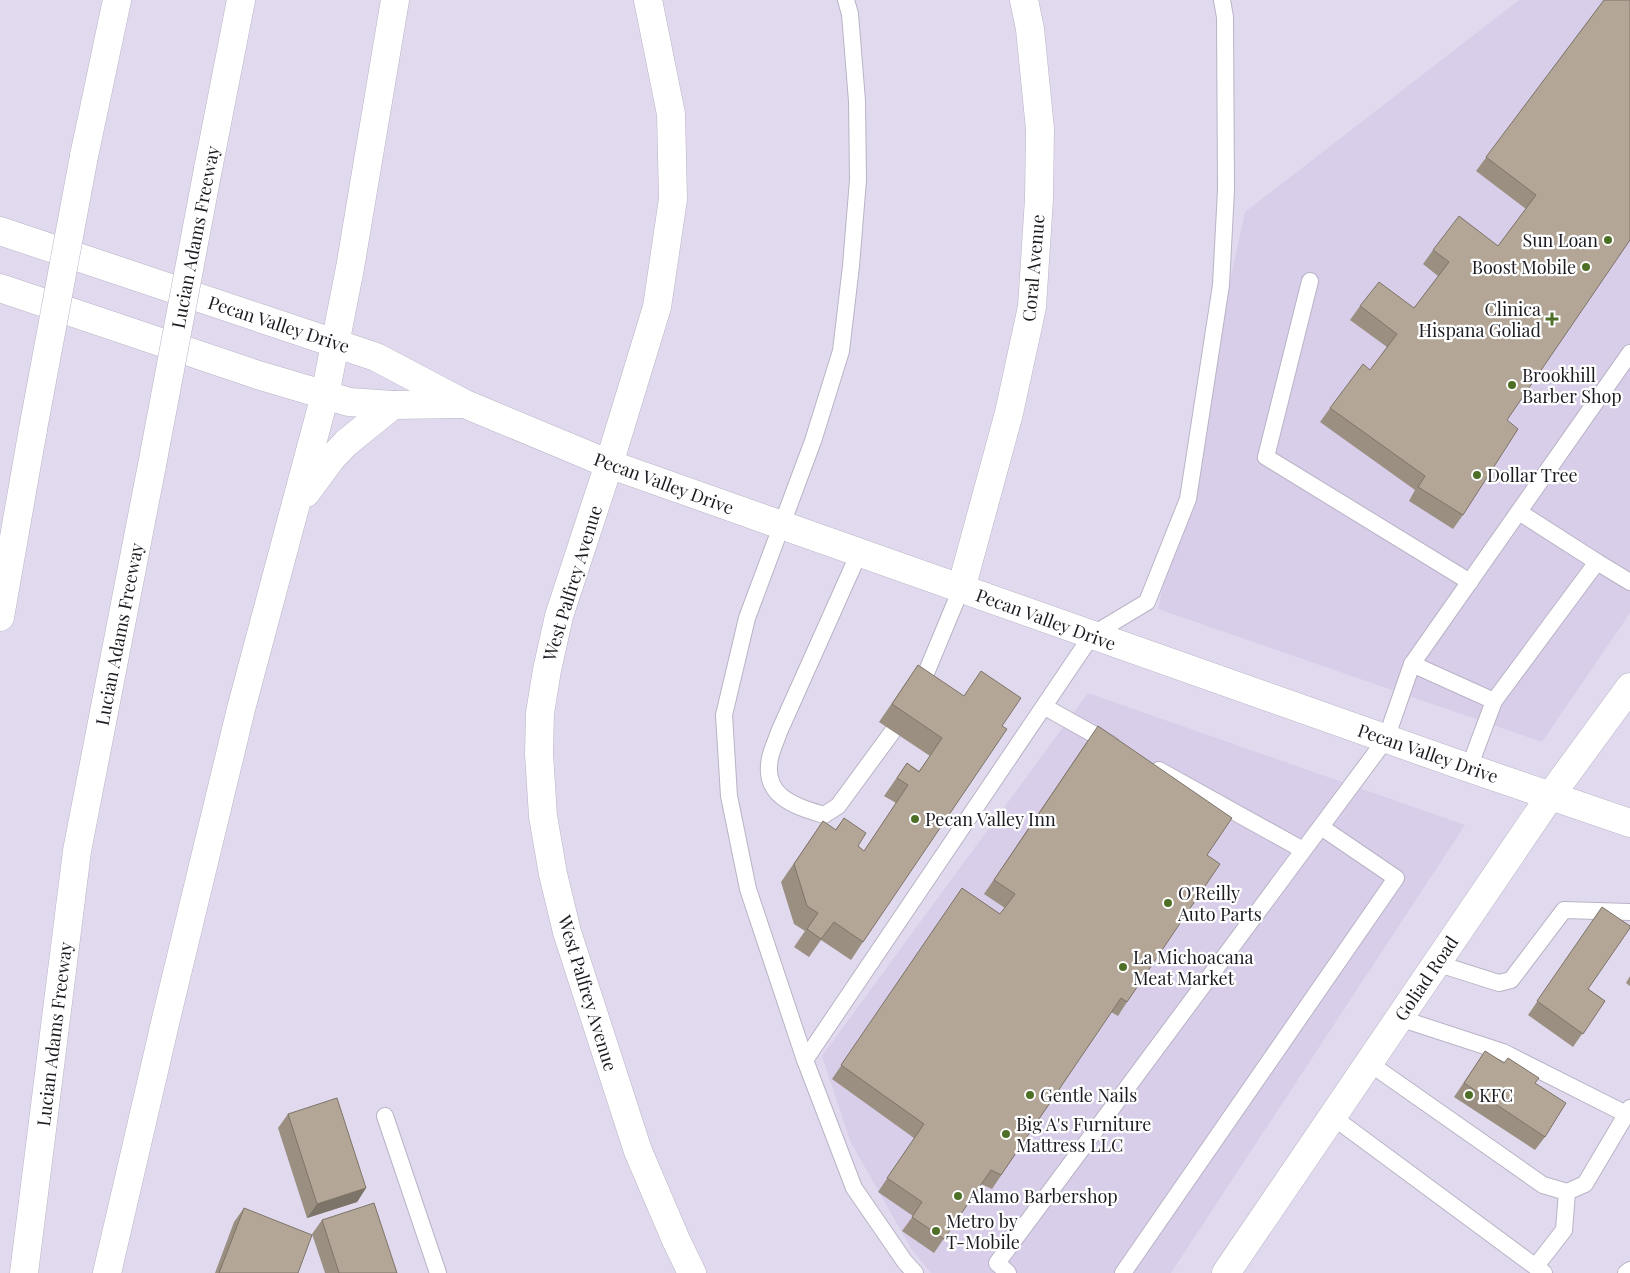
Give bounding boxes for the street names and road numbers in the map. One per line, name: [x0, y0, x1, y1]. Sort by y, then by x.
street label: Lucian Adams Freeway: [166, 144, 224, 330]
street label: Coral Avenue: [1016, 213, 1050, 323]
street label: Pecan Valley Drive: [205, 290, 353, 358]
street label: Pecan Valley Drive: [591, 447, 737, 519]
street label: West Palfrey Avenue: [537, 502, 607, 665]
street label: Lucian Adams Freeway: [90, 541, 148, 727]
street label: Pecan Valley Drive: [973, 583, 1119, 655]
street label: Pecan Valley Drive: [1355, 718, 1501, 788]
street label: West Palfrey Avenue: [553, 911, 623, 1074]
street label: Goliad Road: [1389, 930, 1464, 1025]
street label: Lucian Adams Freeway: [31, 940, 77, 1128]

